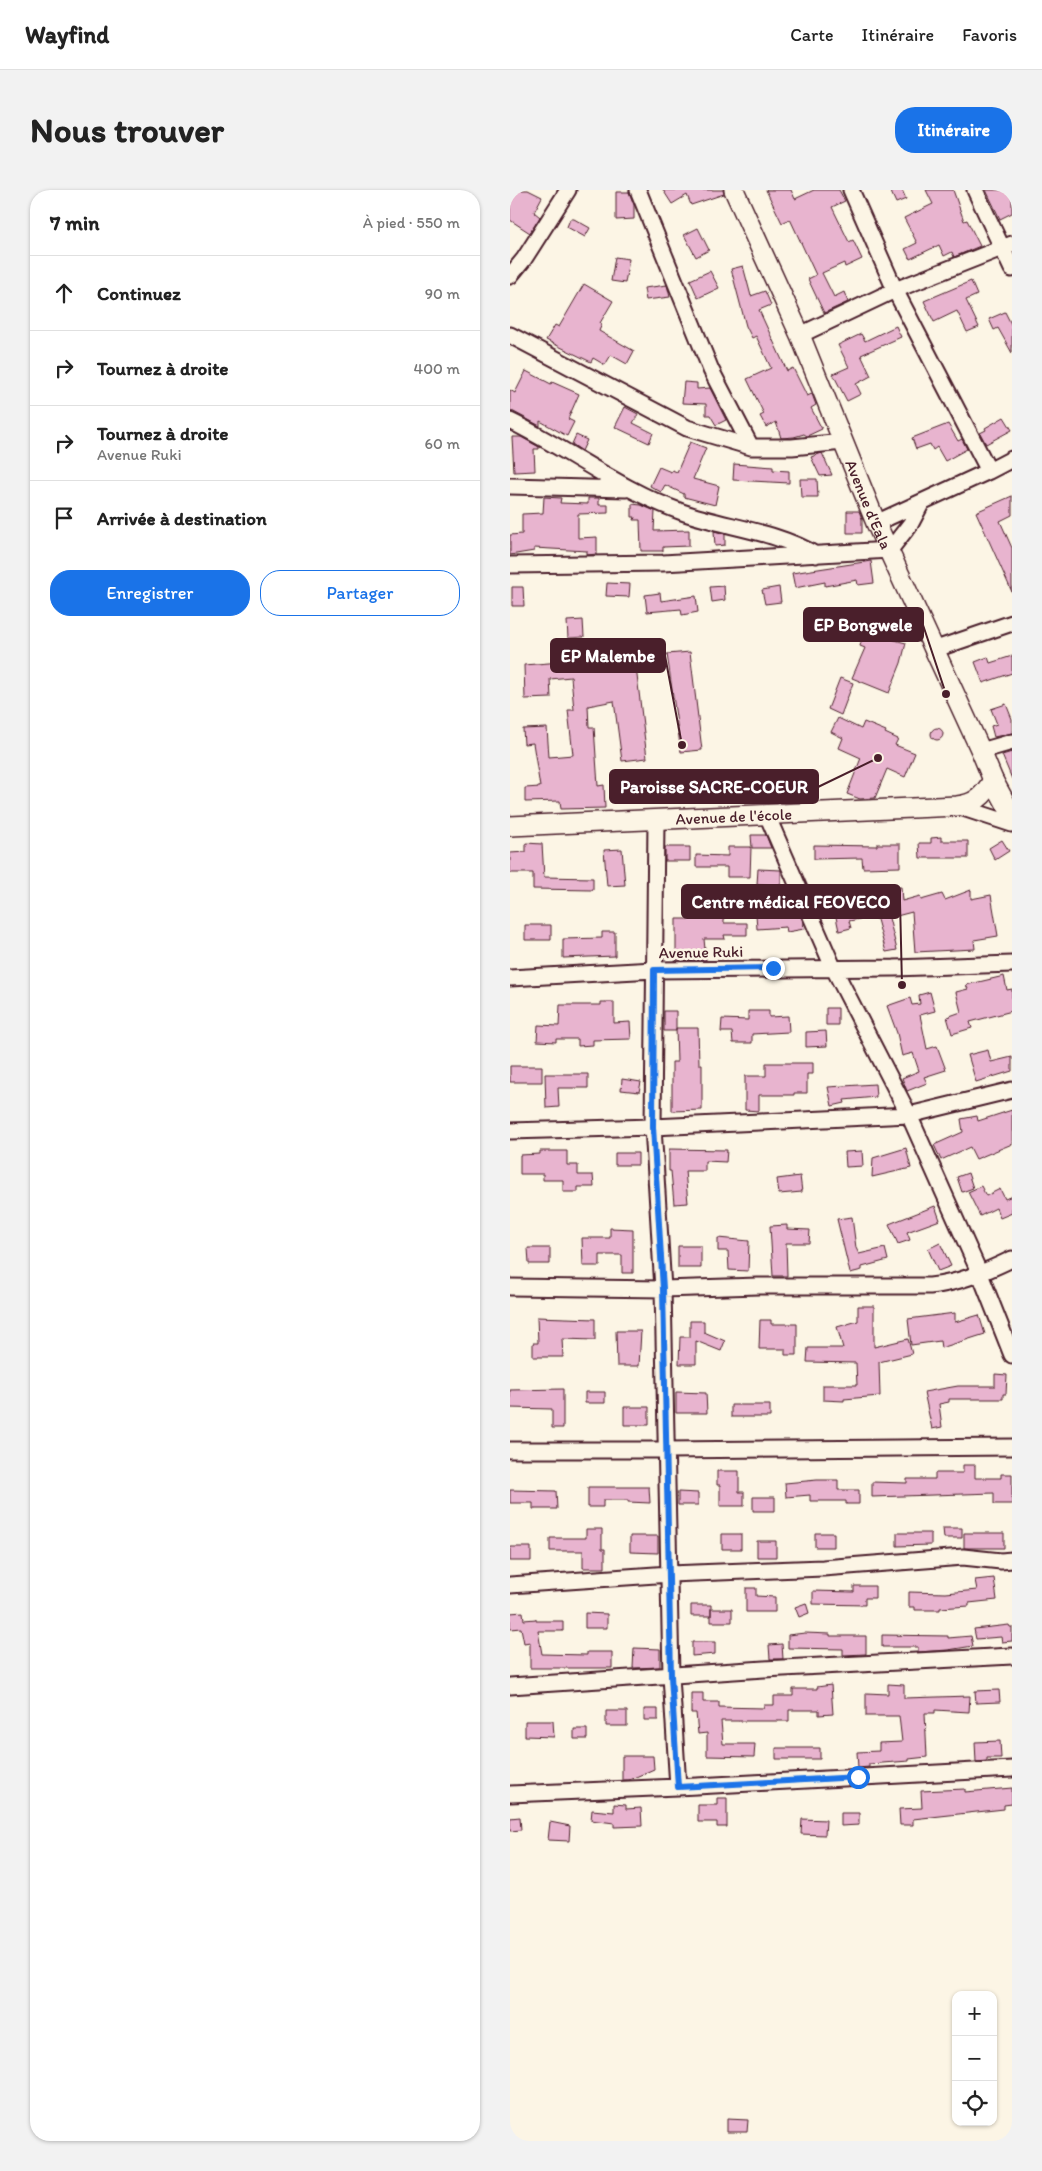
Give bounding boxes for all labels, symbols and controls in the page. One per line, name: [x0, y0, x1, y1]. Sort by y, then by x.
text: Wayfind: [25, 20, 109, 49]
text: Carte: [790, 24, 834, 46]
text: Itinéraire: [862, 24, 934, 46]
text: Favoris: [962, 24, 1017, 46]
button: Itinéraire: [895, 107, 1012, 153]
text: Nous trouver: [30, 109, 224, 151]
text: 7 min: [50, 210, 99, 235]
text: À pied · 550 m: [363, 213, 460, 232]
icon: ahead: [50, 279, 78, 307]
text: Continuez: [97, 282, 181, 305]
text: 90 m: [425, 284, 460, 303]
icon: right: [50, 354, 78, 382]
text: Tournez à droite: [97, 357, 229, 380]
text: 400 m: [414, 359, 460, 378]
text: Tournez à droite: [97, 422, 229, 445]
icon: right: [50, 429, 78, 457]
text: 60 m: [425, 434, 460, 453]
text: Avenue Ruki: [97, 445, 182, 464]
street label: Avenue d'Eala: [842, 457, 896, 552]
icon: arrive: [50, 504, 78, 532]
text: Arrivée à destination: [97, 507, 267, 530]
button: Enregistrer: [50, 570, 250, 616]
button: Partager: [260, 570, 460, 616]
callout: EP Bongwele: [804, 608, 923, 641]
text: EP Bongwele: [814, 614, 913, 636]
callout: EP Malembe: [551, 639, 665, 672]
text: EP Malembe: [561, 645, 656, 667]
callout: Paroisse SACRE-COEUR: [610, 770, 818, 803]
text: Paroisse SACRE-COEUR: [620, 776, 809, 798]
street label: Avenue de l'école: [675, 804, 793, 828]
callout: Centre médical FEOVECO: [682, 885, 900, 918]
text: Centre médical FEOVECO: [691, 891, 891, 913]
street label: Avenue Ruki: [659, 942, 743, 962]
route end: [762, 957, 785, 980]
route start: [847, 1766, 870, 1789]
map controls: [952, 1991, 997, 2126]
button: +: [952, 1991, 997, 2036]
button: −: [952, 2036, 997, 2081]
button: locate: [952, 2081, 997, 2126]

